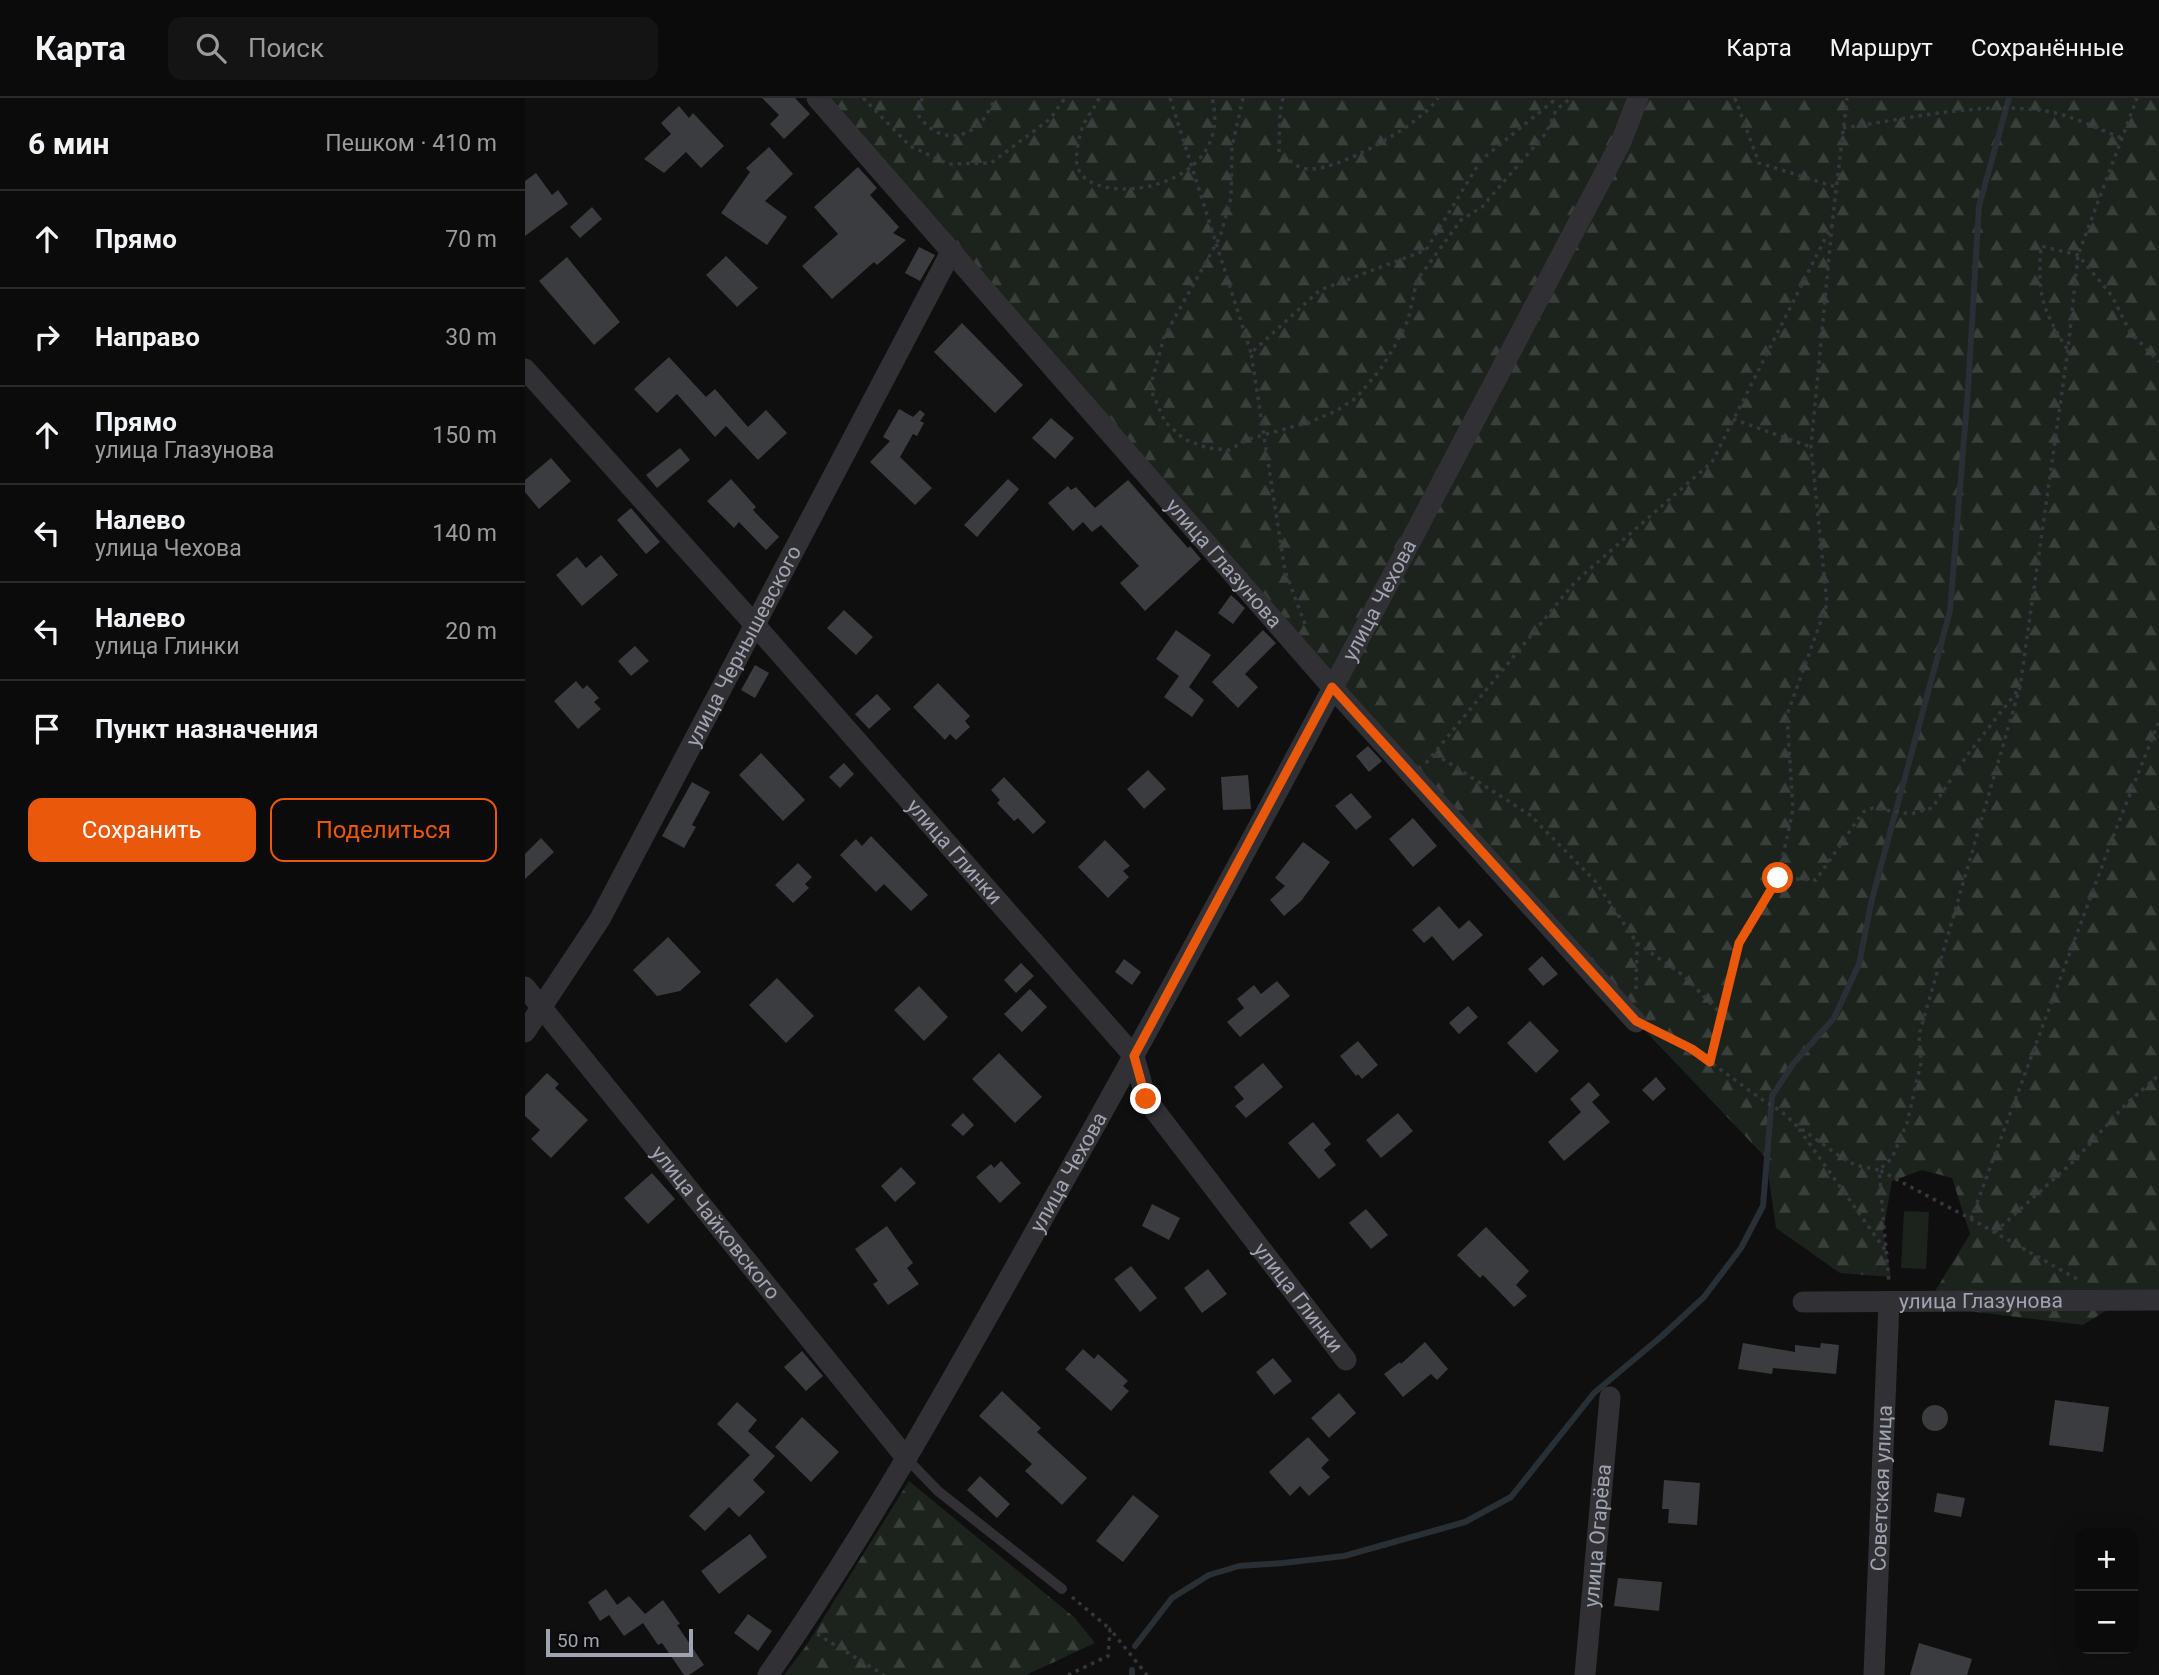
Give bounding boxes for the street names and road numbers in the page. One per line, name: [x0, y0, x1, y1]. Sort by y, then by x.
street label: улица Глазунова: [1161, 494, 1287, 633]
street label: улица Чехова: [1337, 535, 1421, 665]
street label: улица Чернышевского: [681, 542, 806, 751]
street label: улица Глинки: [902, 794, 1007, 909]
street label: улица Чехова: [1025, 1108, 1112, 1237]
street label: улица Чайковского: [646, 1141, 785, 1304]
street label: улица Глинки: [1249, 1238, 1348, 1357]
street label: улица Глазунова: [1899, 1289, 2063, 1313]
street label: Советская улица: [1866, 1405, 1897, 1572]
street label: улица Огарёва: [1579, 1463, 1616, 1608]

